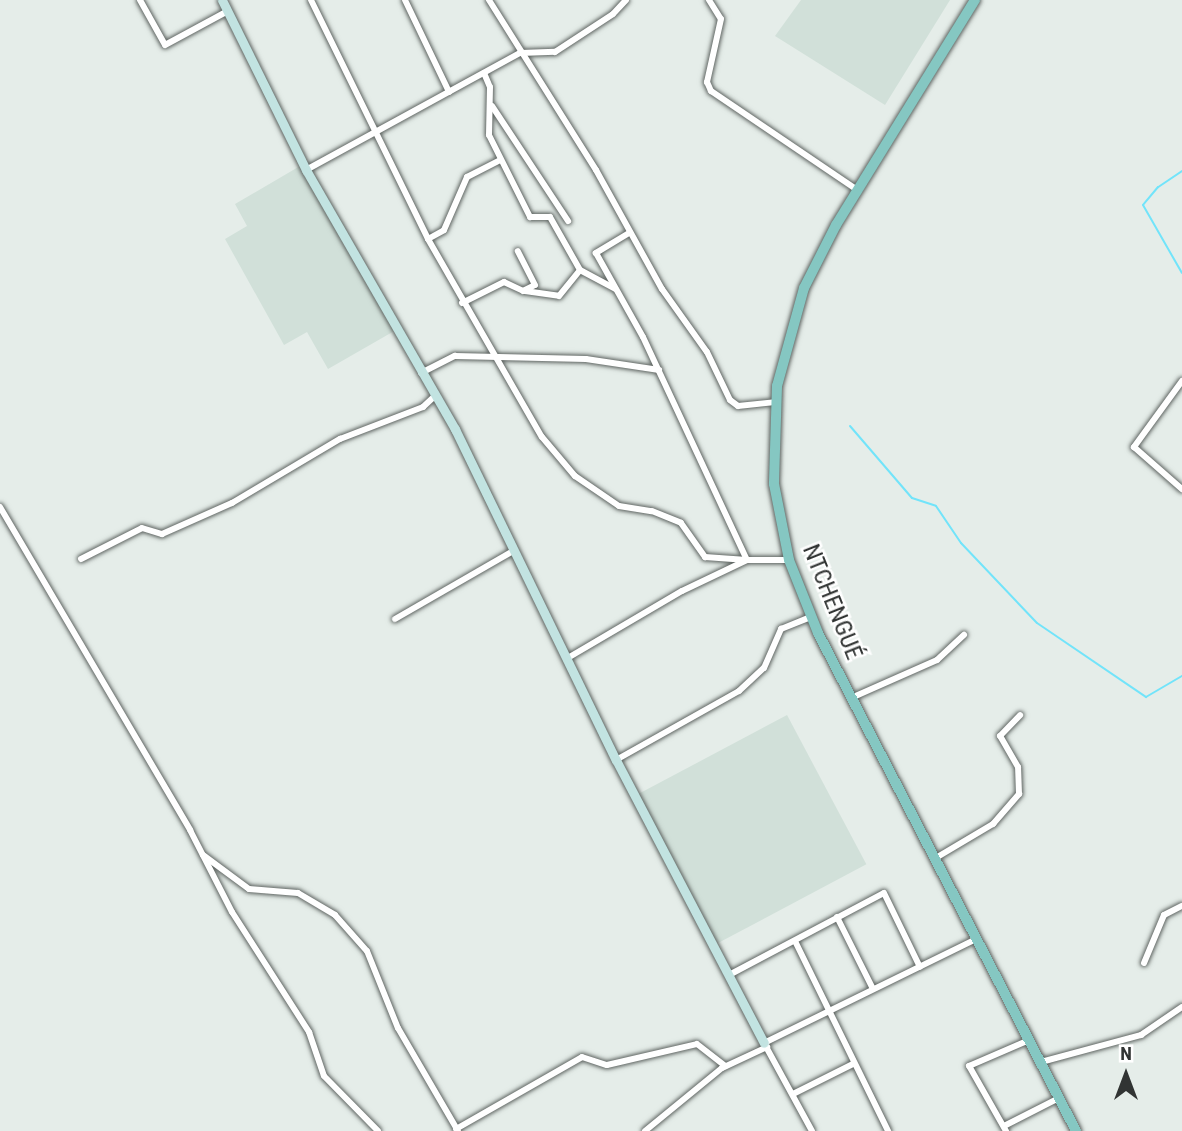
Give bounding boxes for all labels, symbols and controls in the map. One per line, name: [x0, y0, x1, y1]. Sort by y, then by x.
street label: NTCHENGUÉ: [796, 540, 868, 664]
north arrow: [1091, 1040, 1161, 1110]
text: N: [1120, 1042, 1132, 1065]

